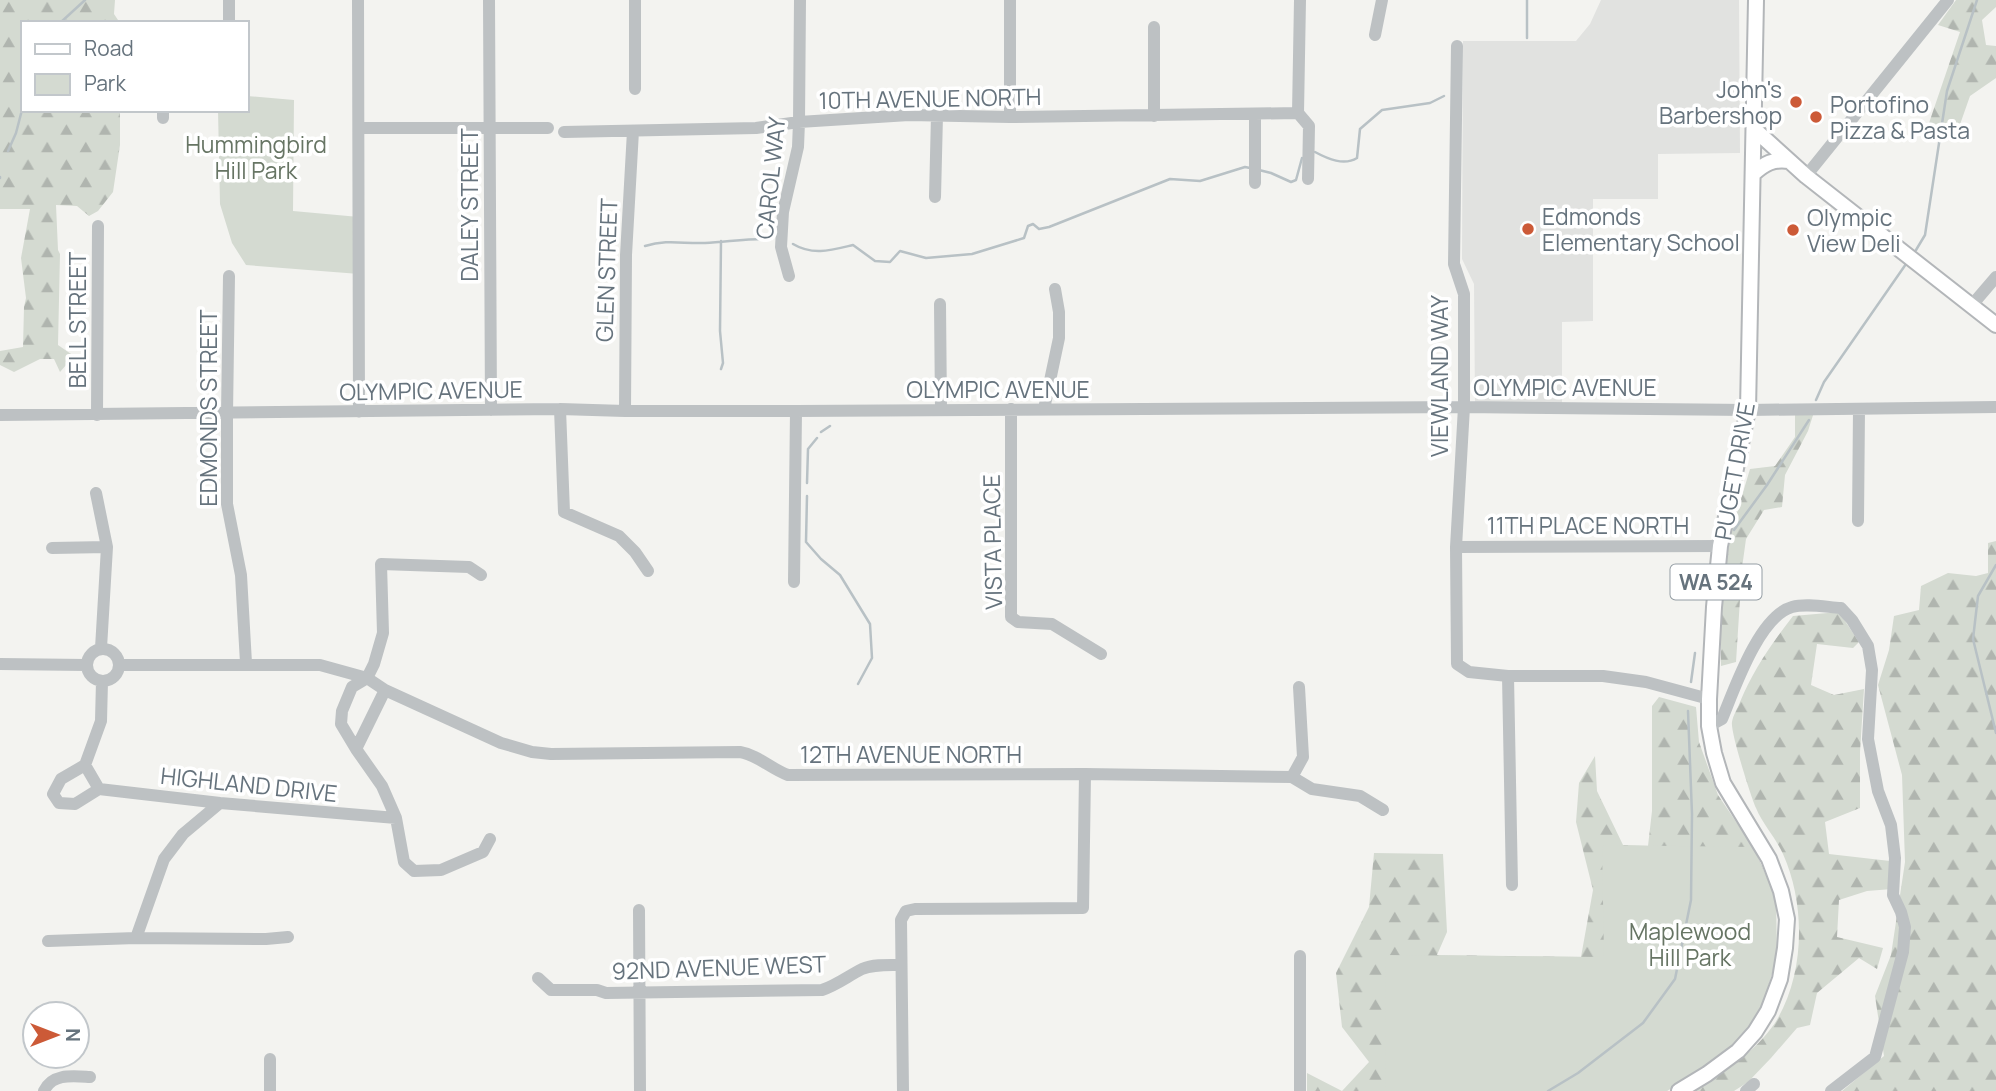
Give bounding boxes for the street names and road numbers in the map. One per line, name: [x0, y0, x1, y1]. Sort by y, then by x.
street label: 10TH AVENUE NORTH: [818, 80, 1042, 116]
street label: CAROL WAY: [748, 115, 792, 241]
street label: DALEY STREET: [453, 128, 485, 282]
street label: GLEN STREET: [588, 197, 625, 342]
street label: BELL STREET: [61, 251, 93, 388]
street label: VIEWLAND WAY: [1423, 295, 1455, 457]
street label: EDMONDS STREET: [192, 309, 224, 506]
street label: OLYMPIC AVENUE: [1473, 371, 1657, 403]
street label: OLYMPIC AVENUE: [339, 372, 523, 408]
street label: OLYMPIC AVENUE: [906, 373, 1090, 405]
street label: PUGET DRIVE: [1706, 400, 1762, 542]
street label: VISTA PLACE: [975, 474, 1009, 610]
street label: 11TH PLACE NORTH: [1487, 509, 1689, 541]
road number: WA 524: [1670, 564, 1762, 600]
street label: 12TH AVENUE NORTH: [800, 738, 1022, 770]
street label: HIGHLAND DRIVE: [159, 759, 339, 809]
street label: 92ND AVENUE WEST: [611, 947, 827, 987]

